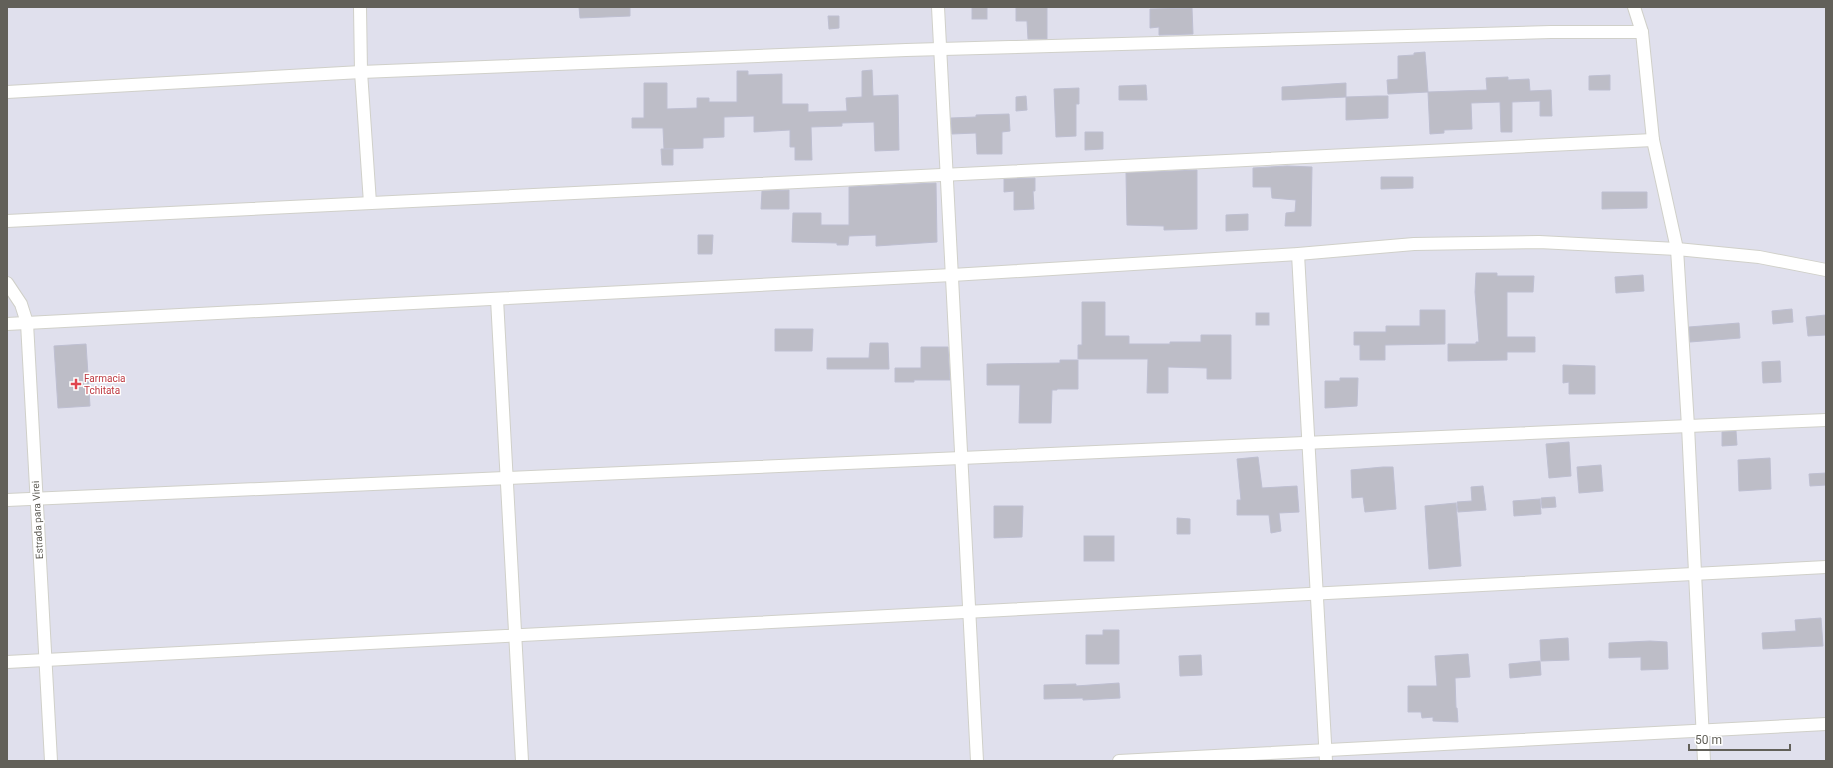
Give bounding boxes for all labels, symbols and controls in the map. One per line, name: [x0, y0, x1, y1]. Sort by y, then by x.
place label: Farmacia Tchitata: [84, 373, 126, 396]
marker: Farmacia Tchitata: [71, 379, 81, 389]
street label: Estrada para Virei: [30, 481, 45, 559]
scale bar: [1689, 726, 1790, 752]
text: 50 m: [1695, 733, 1722, 747]

